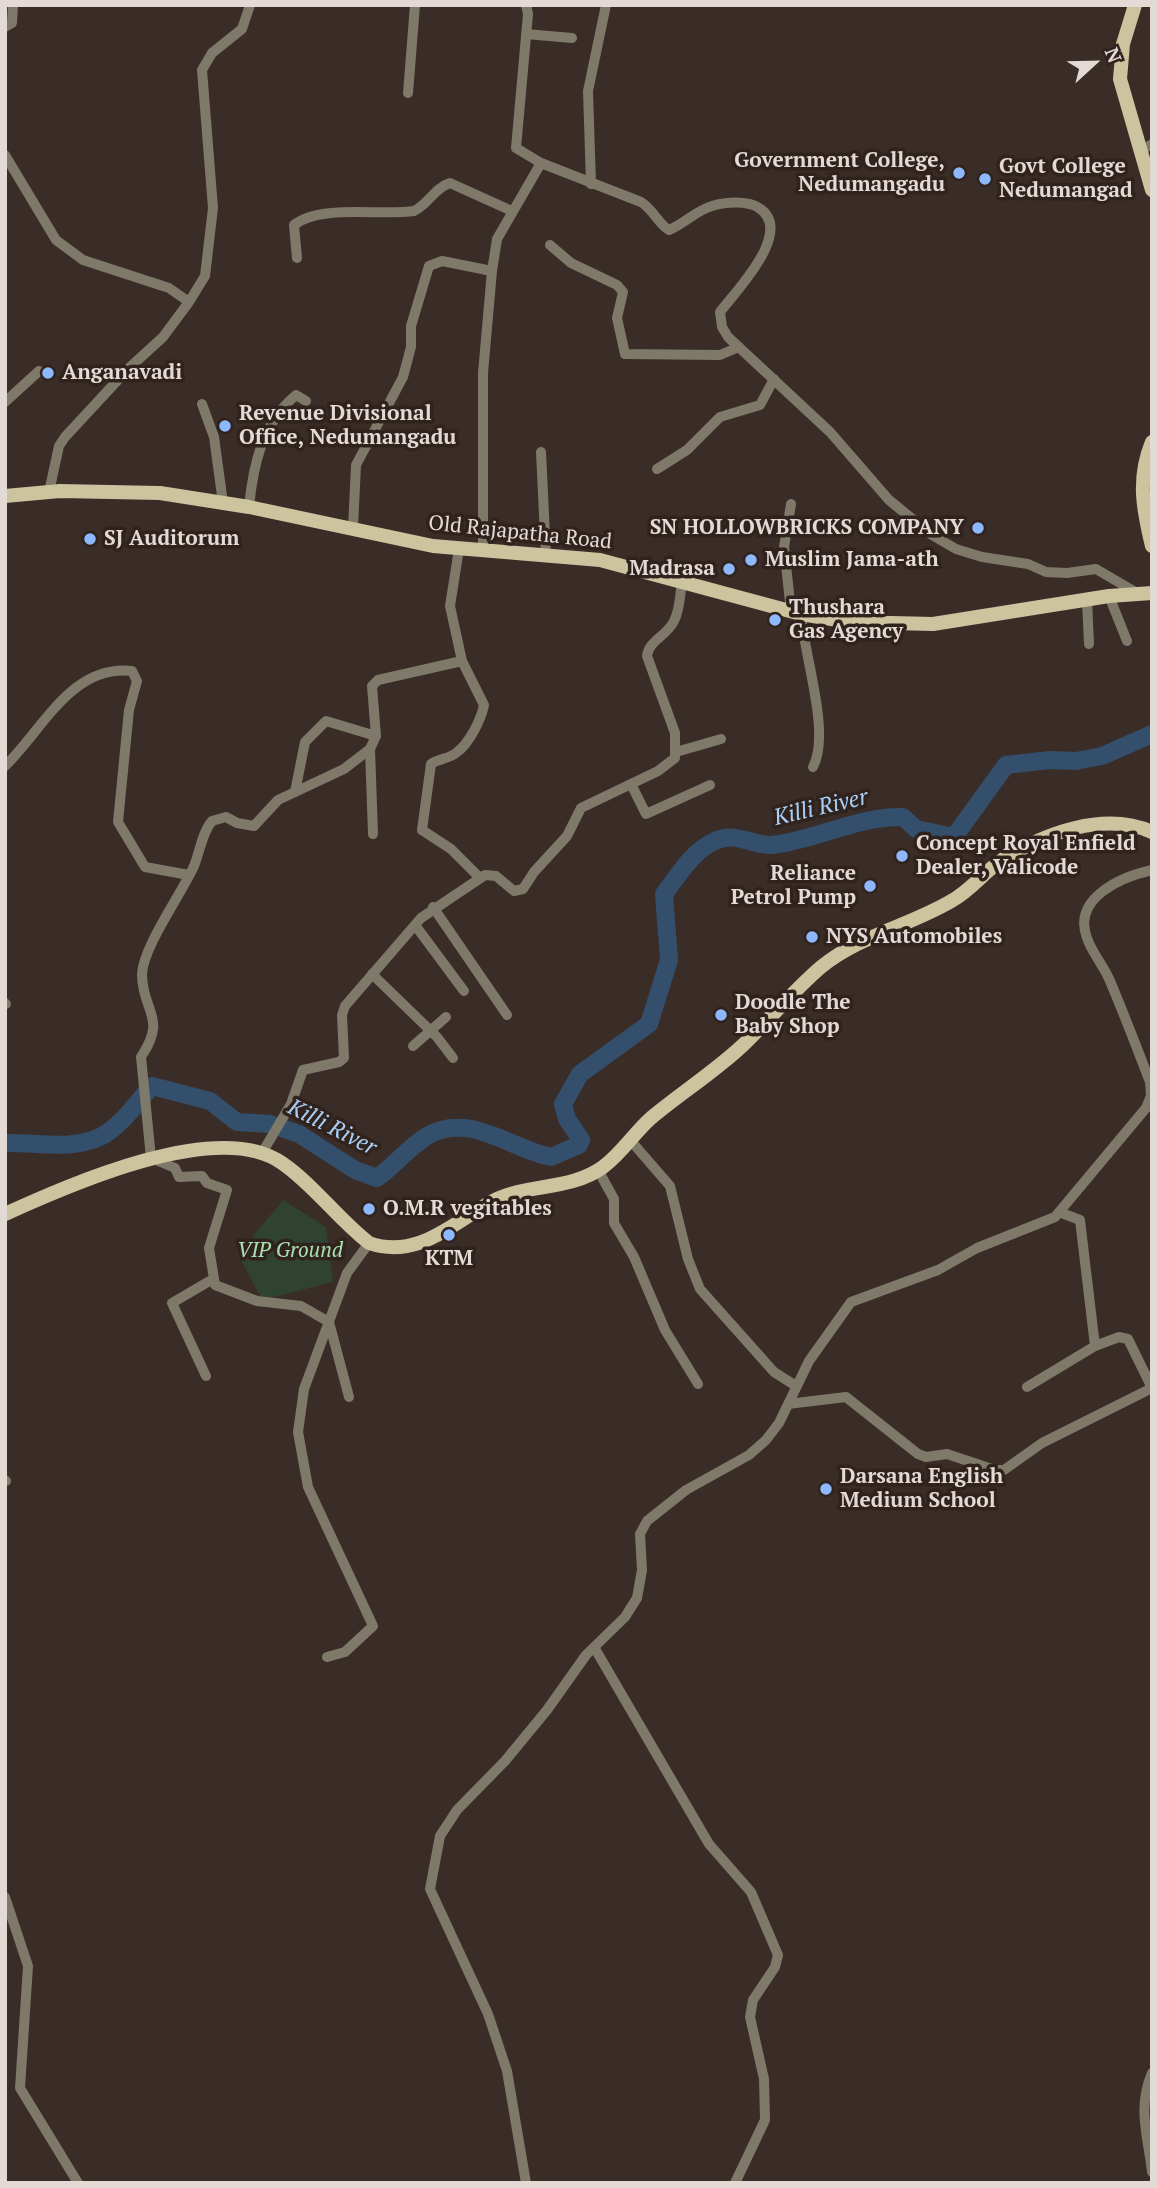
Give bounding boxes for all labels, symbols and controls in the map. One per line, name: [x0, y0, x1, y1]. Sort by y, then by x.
north arrow: [1059, 28, 1129, 98]
text: N: [1100, 44, 1128, 66]
place label: Government College, Nedumangadu: [734, 148, 945, 198]
place label: Govt College Nedumangad: [999, 154, 1133, 204]
marker: Government College, Nedumangadu: [951, 165, 967, 181]
marker: Govt College Nedumangad: [977, 171, 993, 187]
place label: Anganavadi: [62, 360, 182, 386]
marker: Anganavadi: [40, 365, 56, 381]
place label: Revenue Divisional Office, Nedumangadu: [239, 401, 456, 451]
marker: Revenue Divisional Office, Nedumangadu: [217, 418, 233, 434]
street label: Old Rajapatha Road: [427, 511, 613, 555]
place label: SN HOLLOWBRICKS COMPANY: [650, 515, 964, 541]
marker: SN HOLLOWBRICKS COMPANY: [970, 520, 986, 536]
place label: SJ Auditorum: [104, 526, 239, 552]
marker: SJ Auditorum: [82, 531, 98, 547]
place label: Muslim Jama-ath: [765, 547, 939, 573]
marker: Muslim Jama-ath: [743, 552, 759, 568]
place label: Madrasa: [629, 556, 715, 582]
marker: Madrasa: [721, 561, 737, 577]
place label: Thushara Gas Agency: [789, 595, 903, 645]
marker: Thushara Gas Agency: [767, 612, 783, 628]
water label: Killi River: [771, 784, 871, 832]
place label: Concept Royal Enfield Dealer, Valicode: [916, 831, 1136, 881]
marker: Concept Royal Enfield Dealer, Valicode: [894, 848, 910, 864]
place label: Reliance Petrol Pump: [731, 861, 856, 911]
marker: Reliance Petrol Pump: [862, 878, 878, 894]
place label: NYS Automobiles: [826, 924, 1002, 950]
marker: NYS Automobiles: [804, 929, 820, 945]
place label: Doodle The Baby Shop: [735, 990, 851, 1040]
marker: Doodle The Baby Shop: [713, 1007, 729, 1023]
water label: Killi River: [283, 1094, 381, 1162]
place label: O.M.R vegitables: [383, 1196, 552, 1222]
marker: O.M.R vegitables: [361, 1201, 377, 1217]
marker: KTM: [441, 1227, 457, 1243]
park label: VIP Ground: [237, 1238, 343, 1264]
place label: KTM: [425, 1246, 473, 1272]
place label: Darsana English Medium School: [840, 1464, 1003, 1514]
marker: Darsana English Medium School: [818, 1481, 834, 1497]

